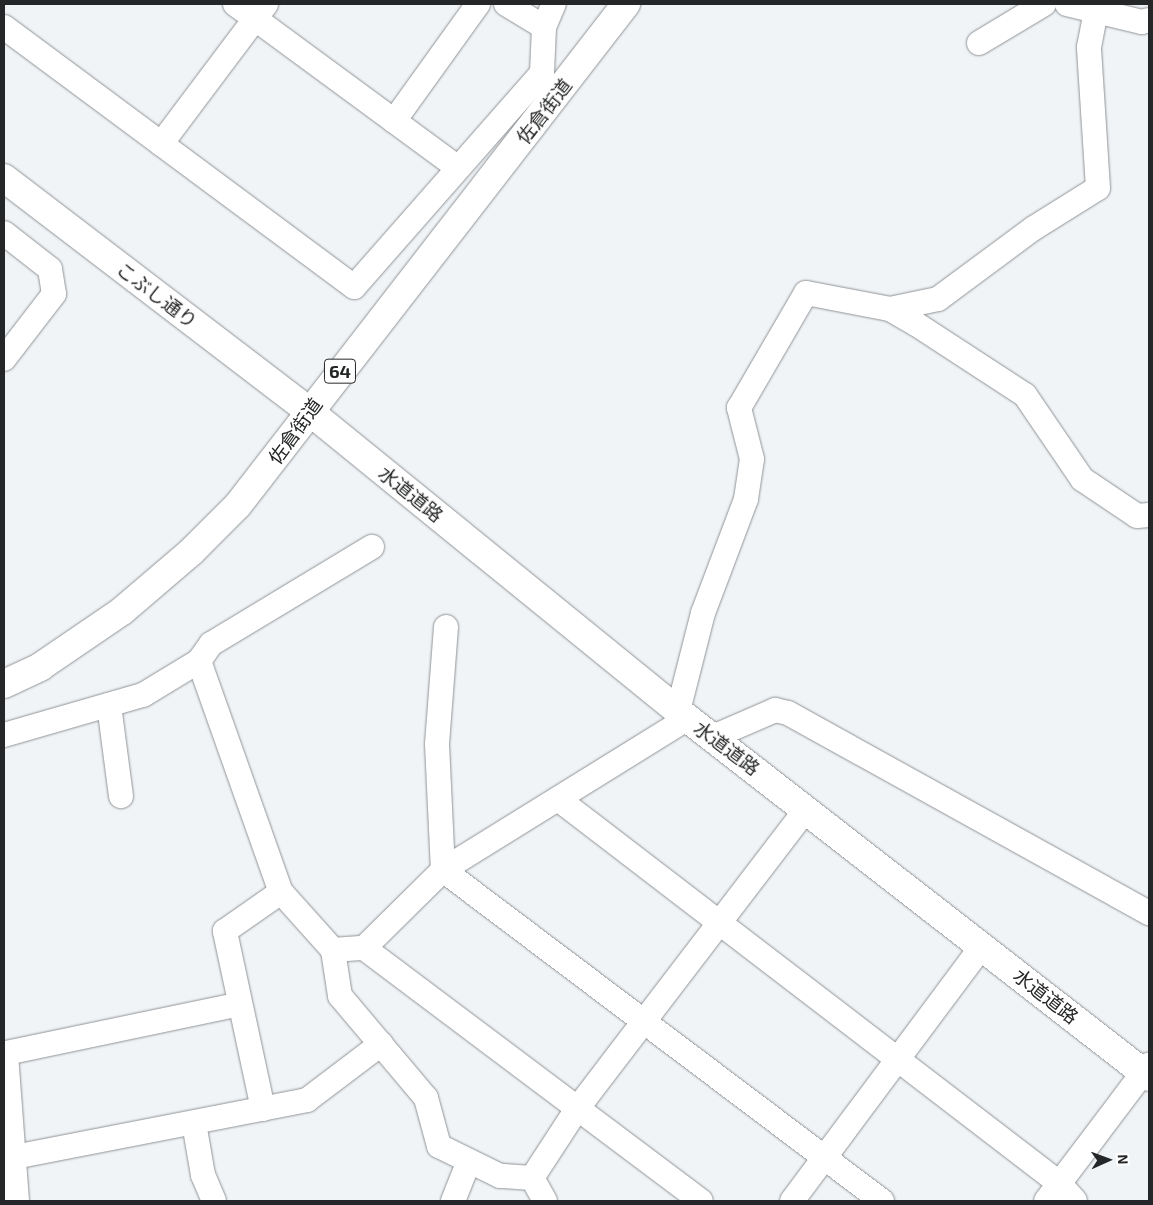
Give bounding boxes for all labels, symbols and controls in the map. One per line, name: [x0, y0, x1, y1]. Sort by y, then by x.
street label: 佐倉街道: [512, 74, 576, 148]
street label: こぶし通り: [112, 257, 202, 333]
road number: 64: [324, 356, 356, 386]
street label: 佐倉街道: [263, 394, 327, 468]
street label: 水道道路: [374, 461, 448, 527]
street label: 水道道路: [690, 716, 764, 780]
street label: 水道道路: [1009, 964, 1083, 1028]
north arrow: [1083, 1135, 1133, 1185]
text: N: [1115, 1154, 1132, 1165]

